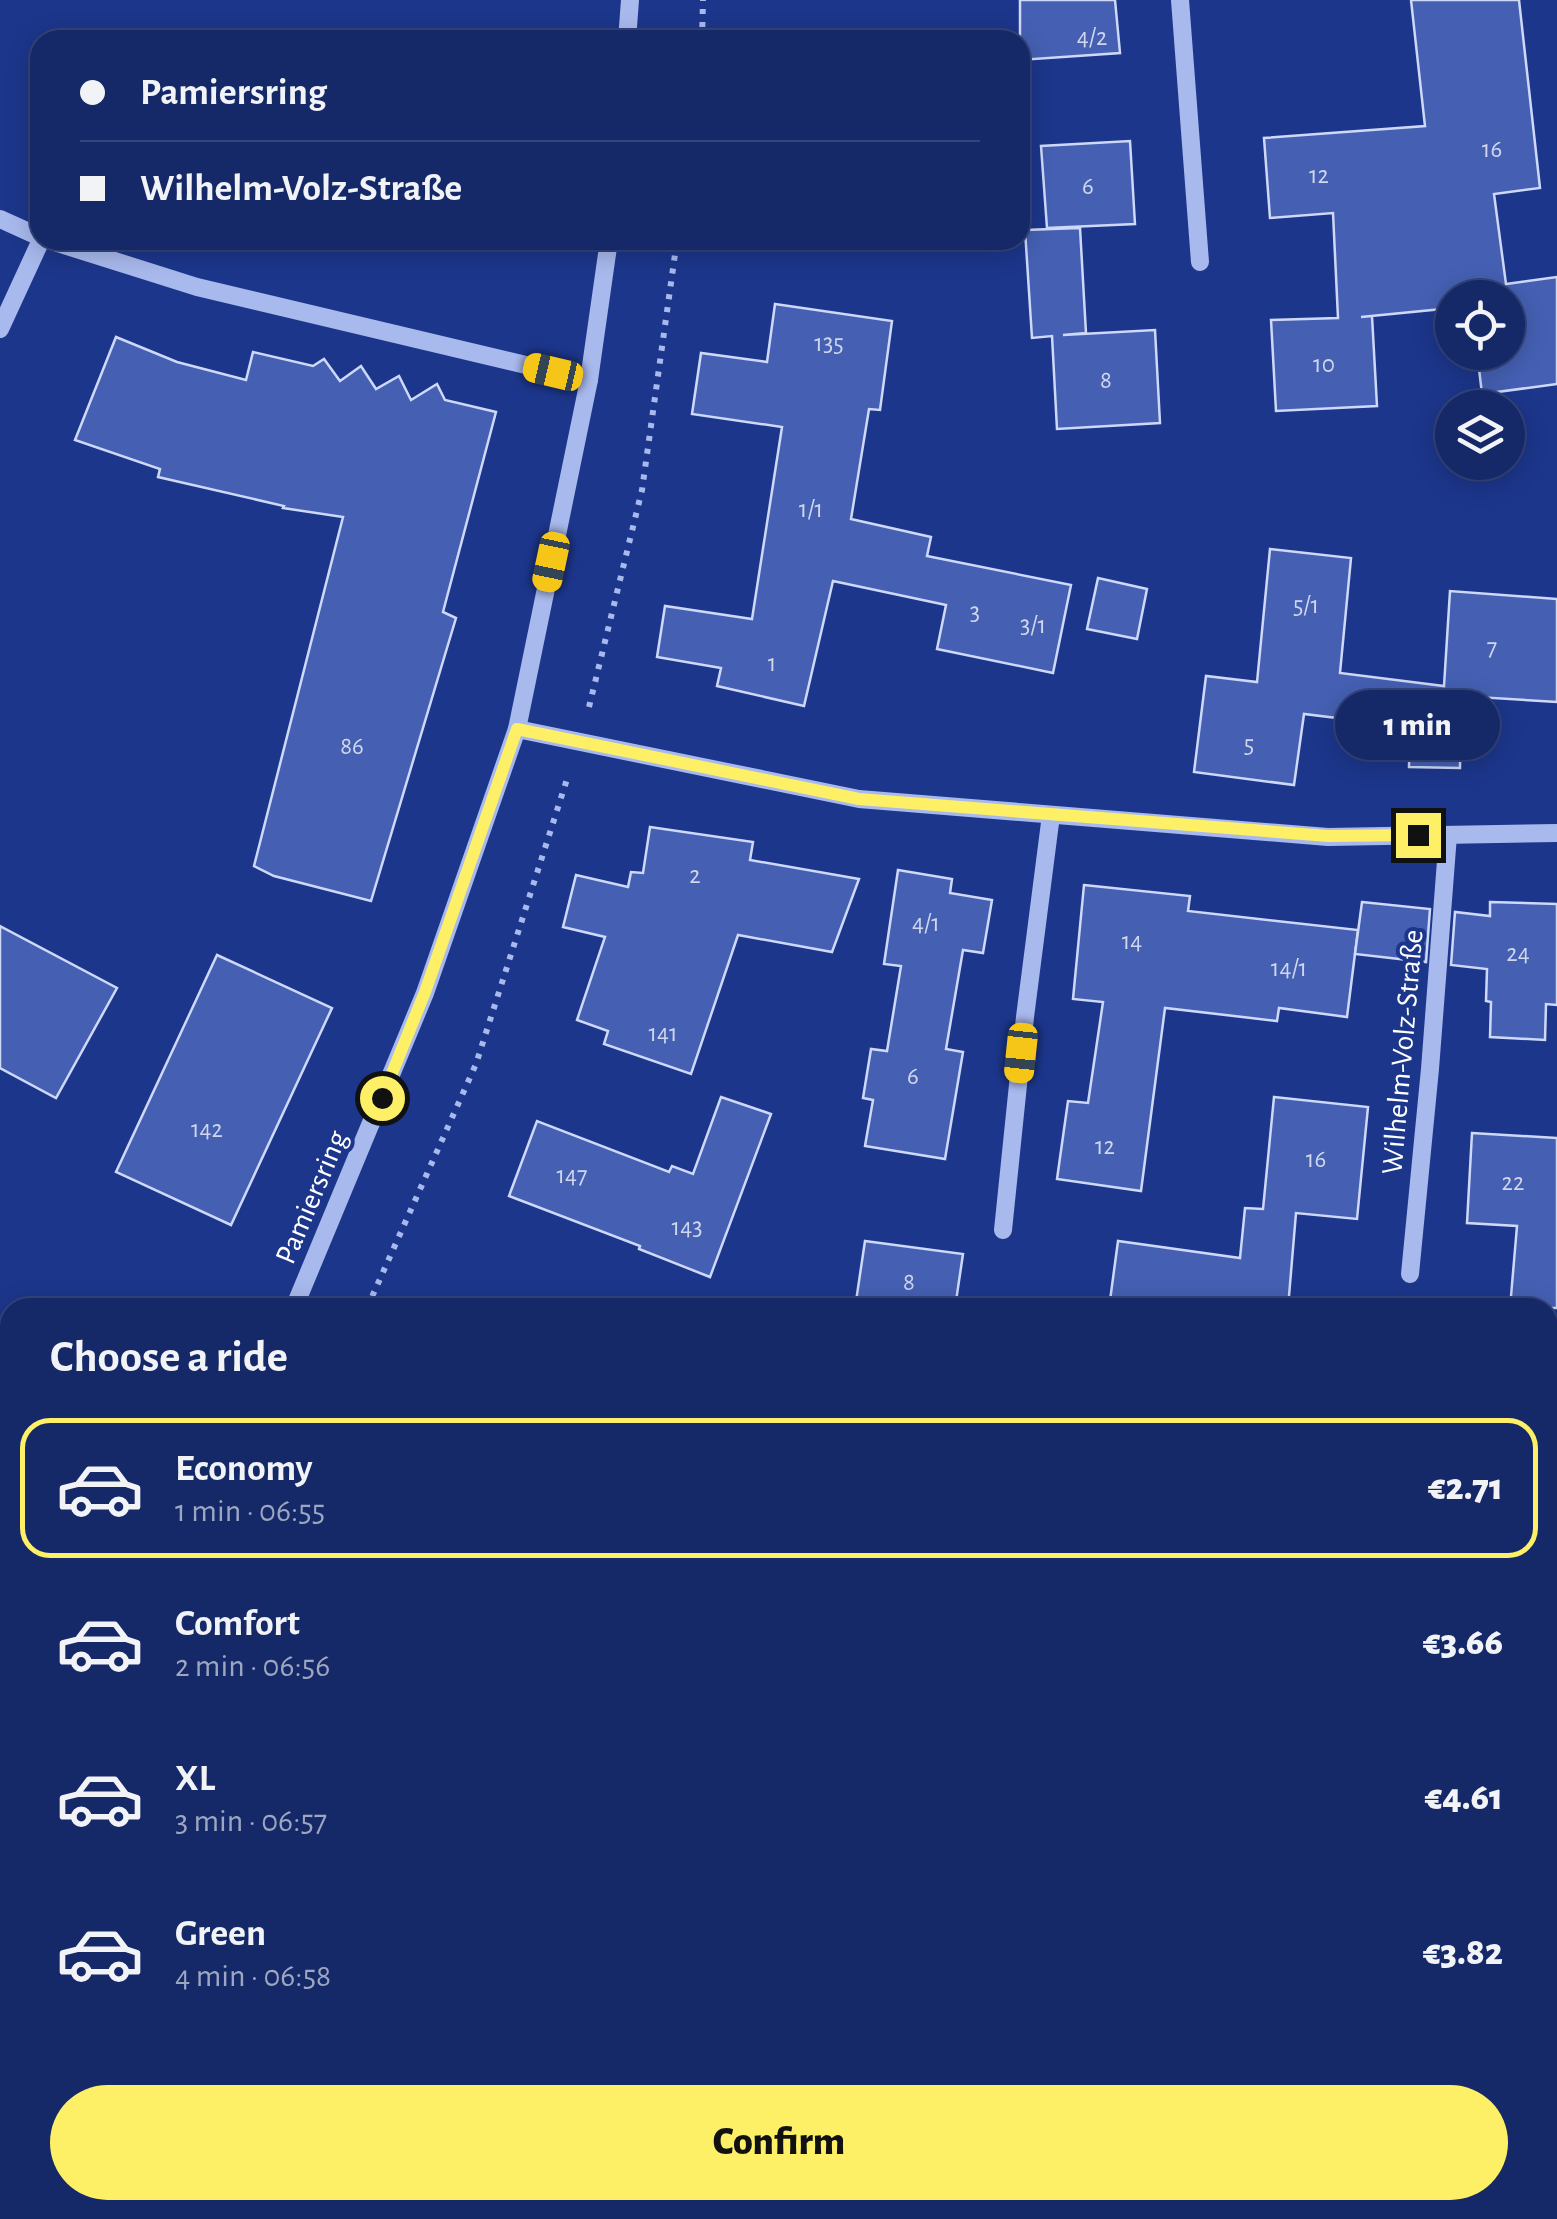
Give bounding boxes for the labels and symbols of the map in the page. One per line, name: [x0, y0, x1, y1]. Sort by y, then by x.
house number: 4/2: [1077, 25, 1107, 50]
house number: 16: [1482, 137, 1502, 162]
house number: 12: [1309, 163, 1329, 188]
house number: 6: [1082, 174, 1094, 199]
house number: 135: [814, 331, 844, 356]
car: [520, 351, 586, 393]
house number: 10: [1313, 352, 1335, 377]
house number: 8: [1100, 368, 1112, 393]
house number: 1/1: [799, 497, 823, 522]
car: [530, 530, 572, 594]
house number: 5/1: [1293, 593, 1319, 618]
house number: 3: [970, 600, 980, 625]
house number: 3/1: [1020, 613, 1046, 638]
house number: 7: [1487, 635, 1497, 660]
house number: 1: [768, 651, 776, 676]
callout: 1 min: [1336, 690, 1500, 760]
house number: 5: [1244, 732, 1254, 757]
house number: 86: [340, 734, 364, 759]
route end: [1396, 813, 1441, 858]
house number: 2: [689, 863, 701, 888]
house number: 4/1: [912, 911, 940, 936]
street label: Wilhelm-Volz-Straße: [1377, 928, 1429, 1176]
house number: 14: [1122, 929, 1142, 954]
house number: 24: [1506, 941, 1530, 966]
house number: 14/1: [1271, 956, 1307, 981]
house number: 141: [648, 1021, 678, 1046]
car: [1003, 1022, 1039, 1084]
house number: 6: [907, 1064, 919, 1089]
route start: [360, 1076, 405, 1121]
house number: 142: [191, 1117, 223, 1142]
street label: Pamiersring: [271, 1126, 353, 1268]
house number: 12: [1095, 1134, 1115, 1159]
house number: 16: [1306, 1147, 1326, 1172]
house number: 147: [556, 1163, 588, 1188]
house number: 22: [1502, 1170, 1524, 1195]
house number: 143: [672, 1215, 702, 1240]
house number: 8: [903, 1270, 915, 1295]

